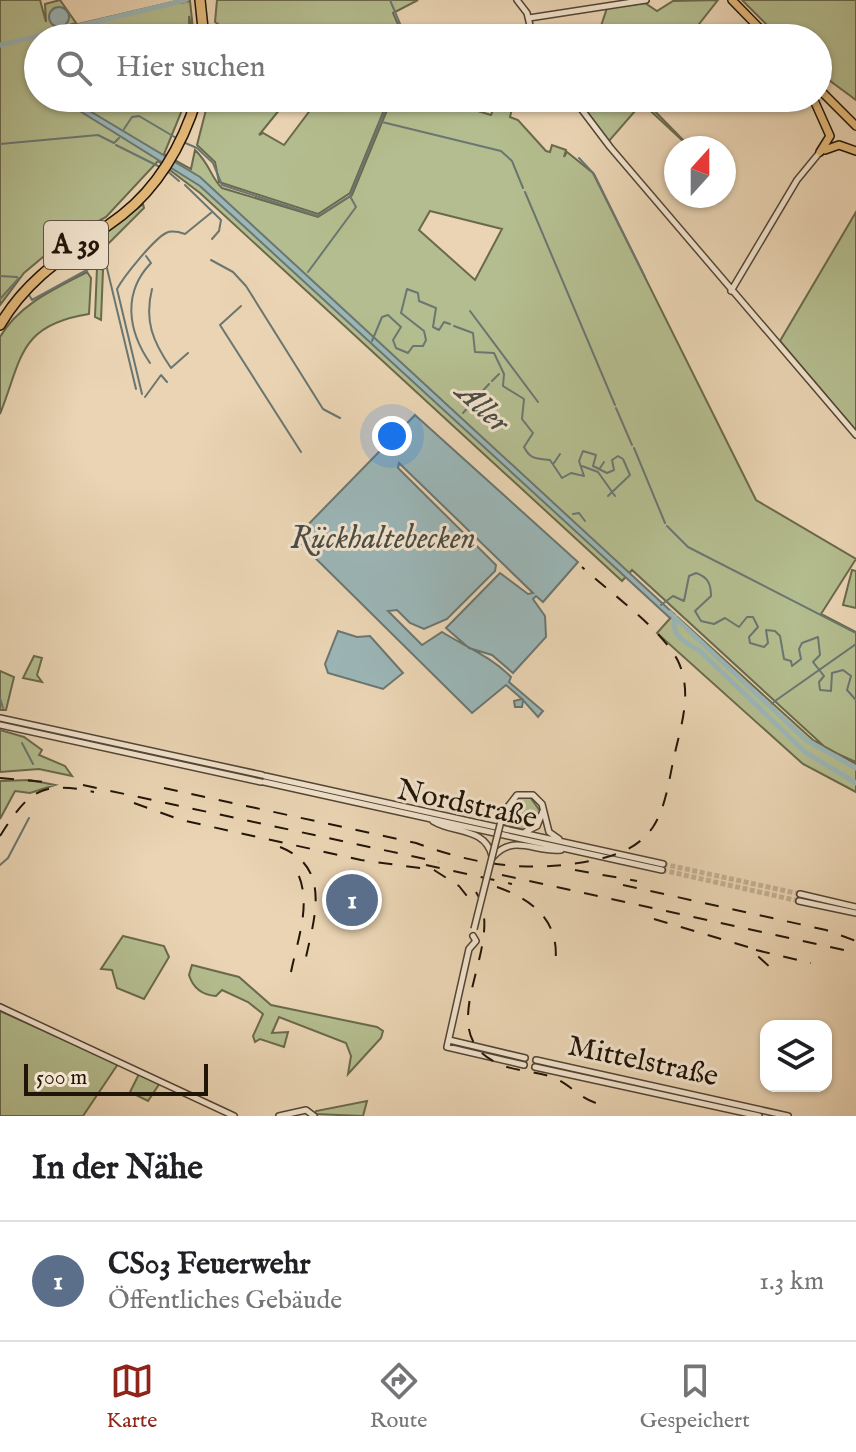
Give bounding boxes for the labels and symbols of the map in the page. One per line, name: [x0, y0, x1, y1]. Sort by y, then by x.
north arrow: [664, 136, 736, 208]
road number: A 39: [44, 221, 108, 269]
water label: Aller: [444, 371, 519, 444]
your location: [372, 416, 412, 456]
water label: Rückhaltebecken: [290, 519, 476, 560]
street label: Nordstraße: [393, 772, 541, 838]
pin: 1: [326, 870, 378, 930]
street label: Mittelstraße: [564, 1028, 722, 1096]
scale bar: [24, 1060, 208, 1096]

